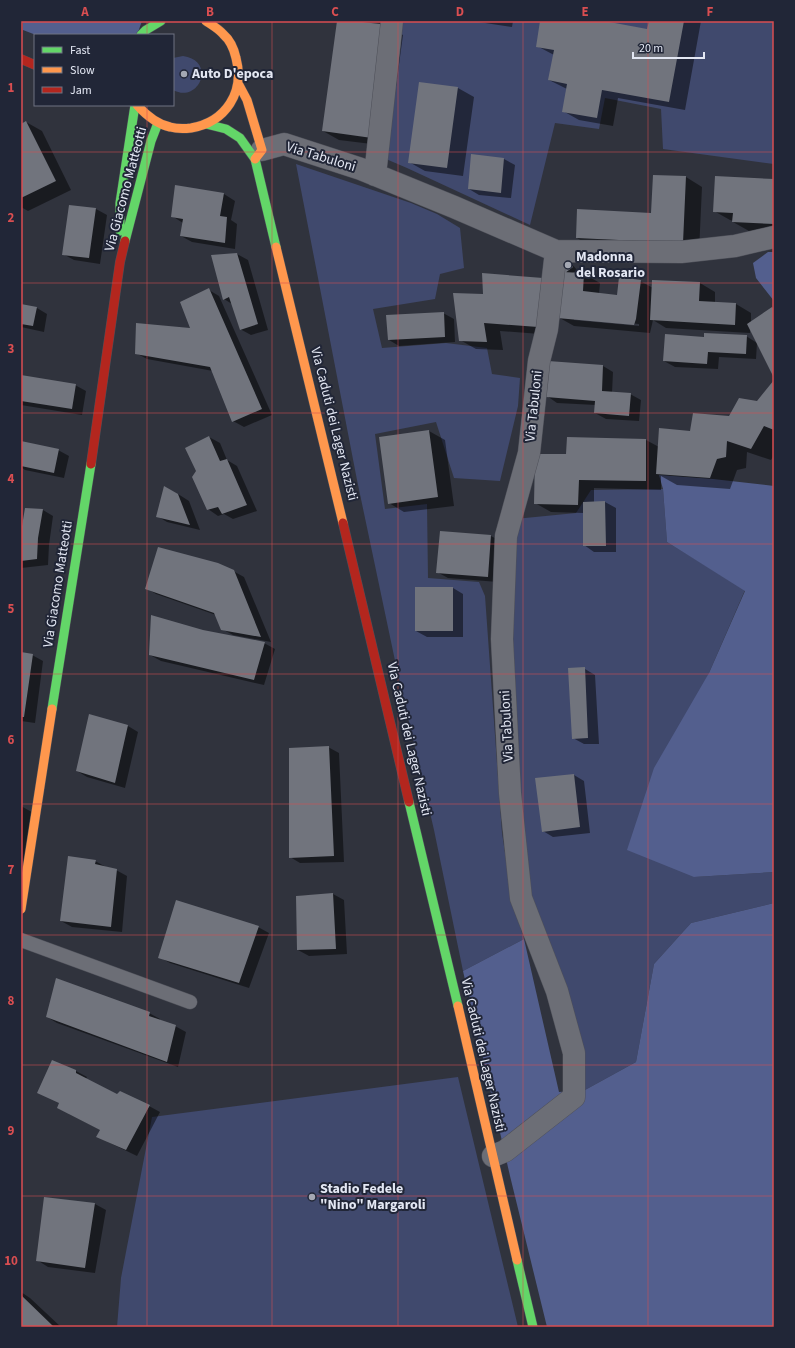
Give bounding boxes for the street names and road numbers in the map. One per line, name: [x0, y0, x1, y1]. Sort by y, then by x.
street label: Via Giacomo Matteotti: [100, 124, 152, 254]
street label: Via Tabuloni: [284, 137, 358, 177]
street label: Via Caduti dei Lager Nazisti: [305, 345, 363, 503]
street label: Via Tabuloni: [520, 369, 548, 443]
street label: Via Giacomo Matteotti: [38, 519, 78, 649]
street label: Via Caduti dei Lager Nazisti: [382, 660, 436, 818]
street label: Via Tabuloni: [495, 690, 519, 762]
street label: Via Caduti dei Lager Nazisti: [456, 976, 510, 1134]

